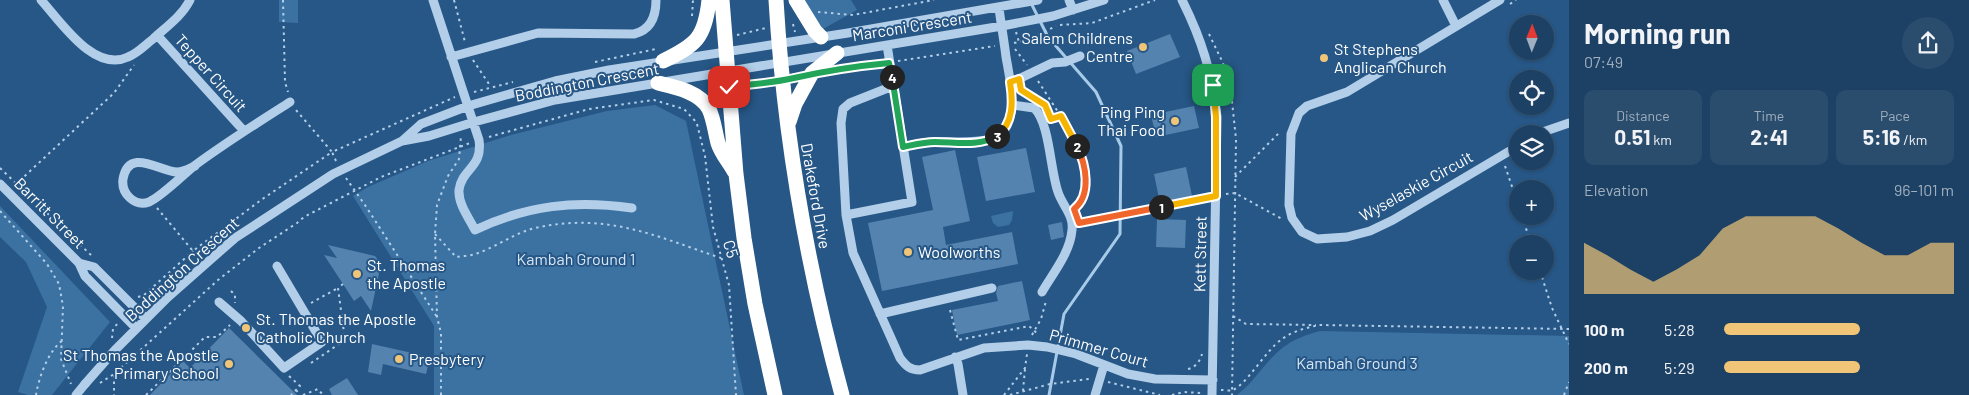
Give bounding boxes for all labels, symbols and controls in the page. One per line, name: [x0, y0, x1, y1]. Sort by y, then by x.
street label: Marconi Crescent: [851, 7, 973, 44]
north arrow: [1509, 15, 1554, 60]
map controls: [1509, 15, 1554, 280]
text: Morning run: [1584, 16, 1731, 50]
button: share: [1902, 17, 1954, 69]
place label: Salem Childrens Centre: [1021, 28, 1133, 65]
street label: Tepper Circuit: [172, 30, 251, 115]
place label: St Stephens Anglican Church: [1334, 39, 1447, 76]
marker: Salem Childrens Centre: [1137, 41, 1149, 53]
marker: St Stephens Anglican Church: [1318, 52, 1330, 64]
text: 07:49: [1584, 52, 1623, 71]
street label: Boddington Crescent: [513, 58, 661, 105]
pin: 4: [880, 64, 904, 90]
pin: [1192, 64, 1234, 106]
pin: [708, 66, 750, 108]
text: 4: [888, 69, 897, 86]
button: locate: [1509, 70, 1554, 115]
icon: arrive: [1199, 71, 1227, 99]
icon: check: [715, 73, 743, 101]
place label: Ping Ping Thai Food: [1097, 102, 1165, 139]
text: Distance: [1616, 107, 1670, 124]
text: Time: [1754, 107, 1784, 124]
text: Pace: [1880, 107, 1910, 124]
marker: Ping Ping Thai Food: [1169, 115, 1181, 127]
pin: 3: [984, 124, 1010, 148]
text: 0.51: [1614, 124, 1650, 149]
text: 2:41: [1750, 124, 1788, 149]
text: 5:16: [1863, 124, 1900, 149]
button: layers: [1509, 125, 1554, 170]
text: 3: [994, 128, 1001, 145]
text: km: [1650, 131, 1672, 148]
text: /km: [1900, 131, 1927, 148]
pin: 2: [1064, 134, 1090, 158]
text: 2: [1074, 138, 1081, 155]
street label: Drakeford Drive: [798, 142, 835, 250]
street label: Wyselaskie Circuit: [1356, 147, 1476, 225]
street label: Barritt Street: [11, 173, 90, 252]
button: +: [1509, 180, 1554, 225]
text: Elevation: [1584, 180, 1648, 199]
text: 96–101 m: [1894, 180, 1954, 199]
pin: 1: [1148, 194, 1174, 220]
text: 1: [1159, 199, 1164, 216]
street label: Boddington Crescent: [121, 213, 242, 325]
street label: Kett Street: [1189, 216, 1210, 292]
button: −: [1509, 235, 1554, 280]
street label: C5: [720, 238, 743, 260]
place label: Woolworths: [918, 242, 1001, 261]
marker: Woolworths: [902, 246, 914, 258]
park label: Kambah Ground 1: [517, 249, 635, 268]
place label: St. Thomas the Apostle: [367, 255, 446, 292]
marker: St. Thomas the Apostle: [351, 268, 363, 280]
place label: St. Thomas the Apostle Catholic Church: [256, 309, 416, 346]
text: 100 m: [1584, 320, 1624, 339]
text: 5:28: [1664, 320, 1695, 339]
marker: St. Thomas the Apostle Catholic Church: [240, 322, 252, 334]
street label: Primmer Court: [1047, 324, 1151, 371]
place label: St Thomas the Apostle Primary School: [63, 345, 219, 382]
place label: Presbytery: [409, 349, 485, 368]
marker: Presbytery: [393, 353, 405, 365]
park label: Kambah Ground 3: [1296, 353, 1418, 372]
marker: St Thomas the Apostle Primary School: [223, 358, 235, 370]
text: 200 m: [1584, 358, 1628, 377]
text: 5:29: [1664, 358, 1695, 377]

